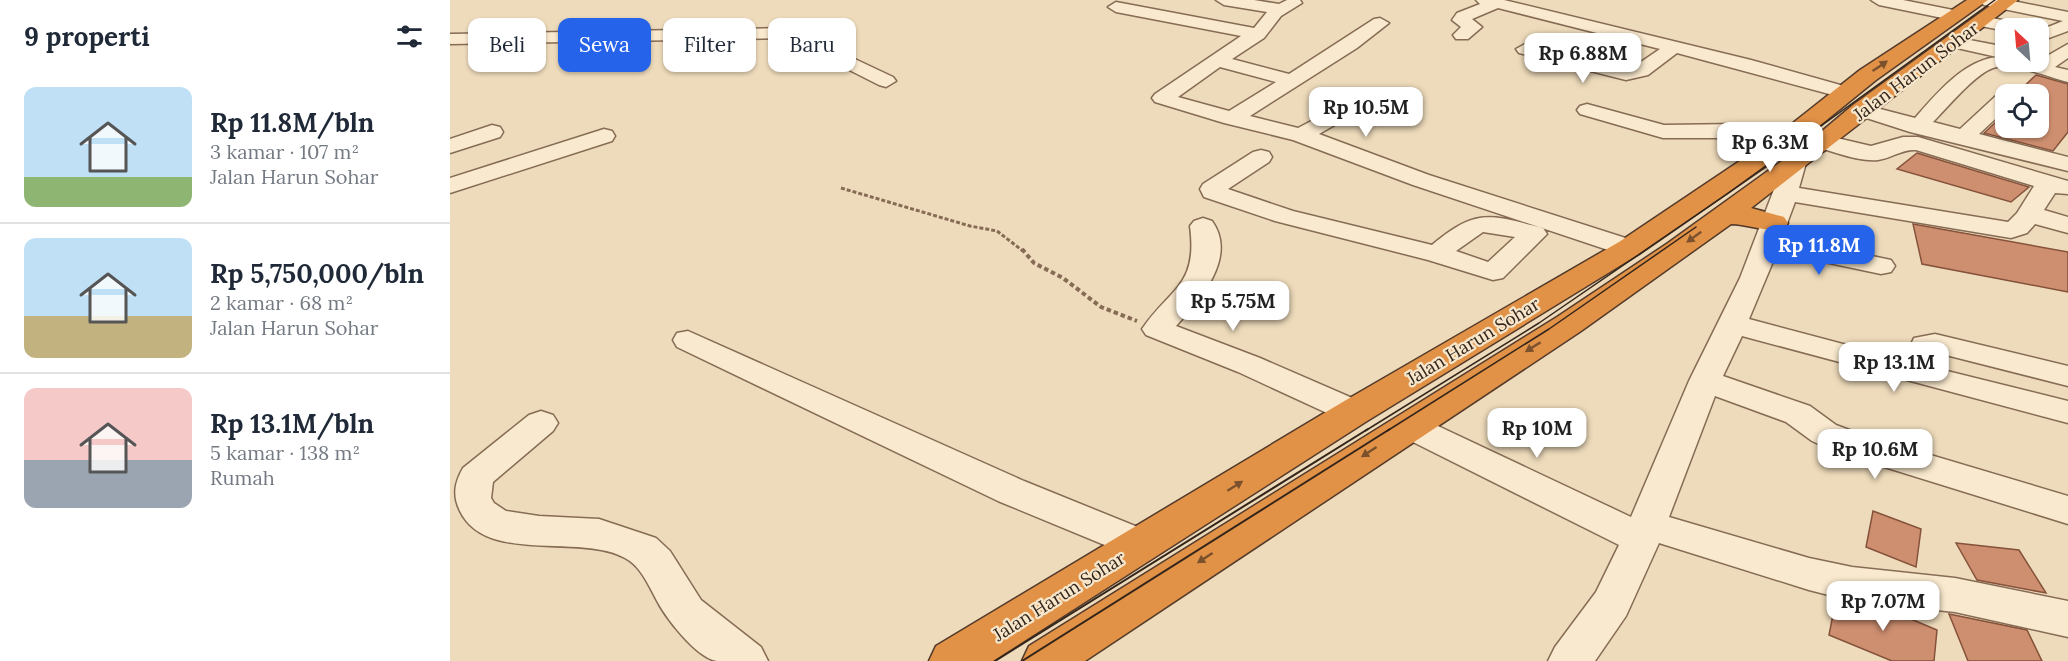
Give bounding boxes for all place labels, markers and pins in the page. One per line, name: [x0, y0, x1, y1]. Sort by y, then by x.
pin: Rp 6.88M: [1521, 33, 1645, 84]
pin: Rp 10.5M: [1304, 87, 1428, 138]
pin: Rp 6.3M: [1715, 122, 1825, 173]
pin: Rp 11.8M: [1757, 225, 1881, 276]
pin: Rp 5.75M: [1171, 281, 1295, 332]
pin: Rp 13.1M: [1832, 342, 1956, 393]
pin: Rp 10M: [1488, 408, 1586, 459]
pin: Rp 10.6M: [1813, 429, 1937, 480]
pin: Rp 7.07M: [1821, 581, 1945, 632]

